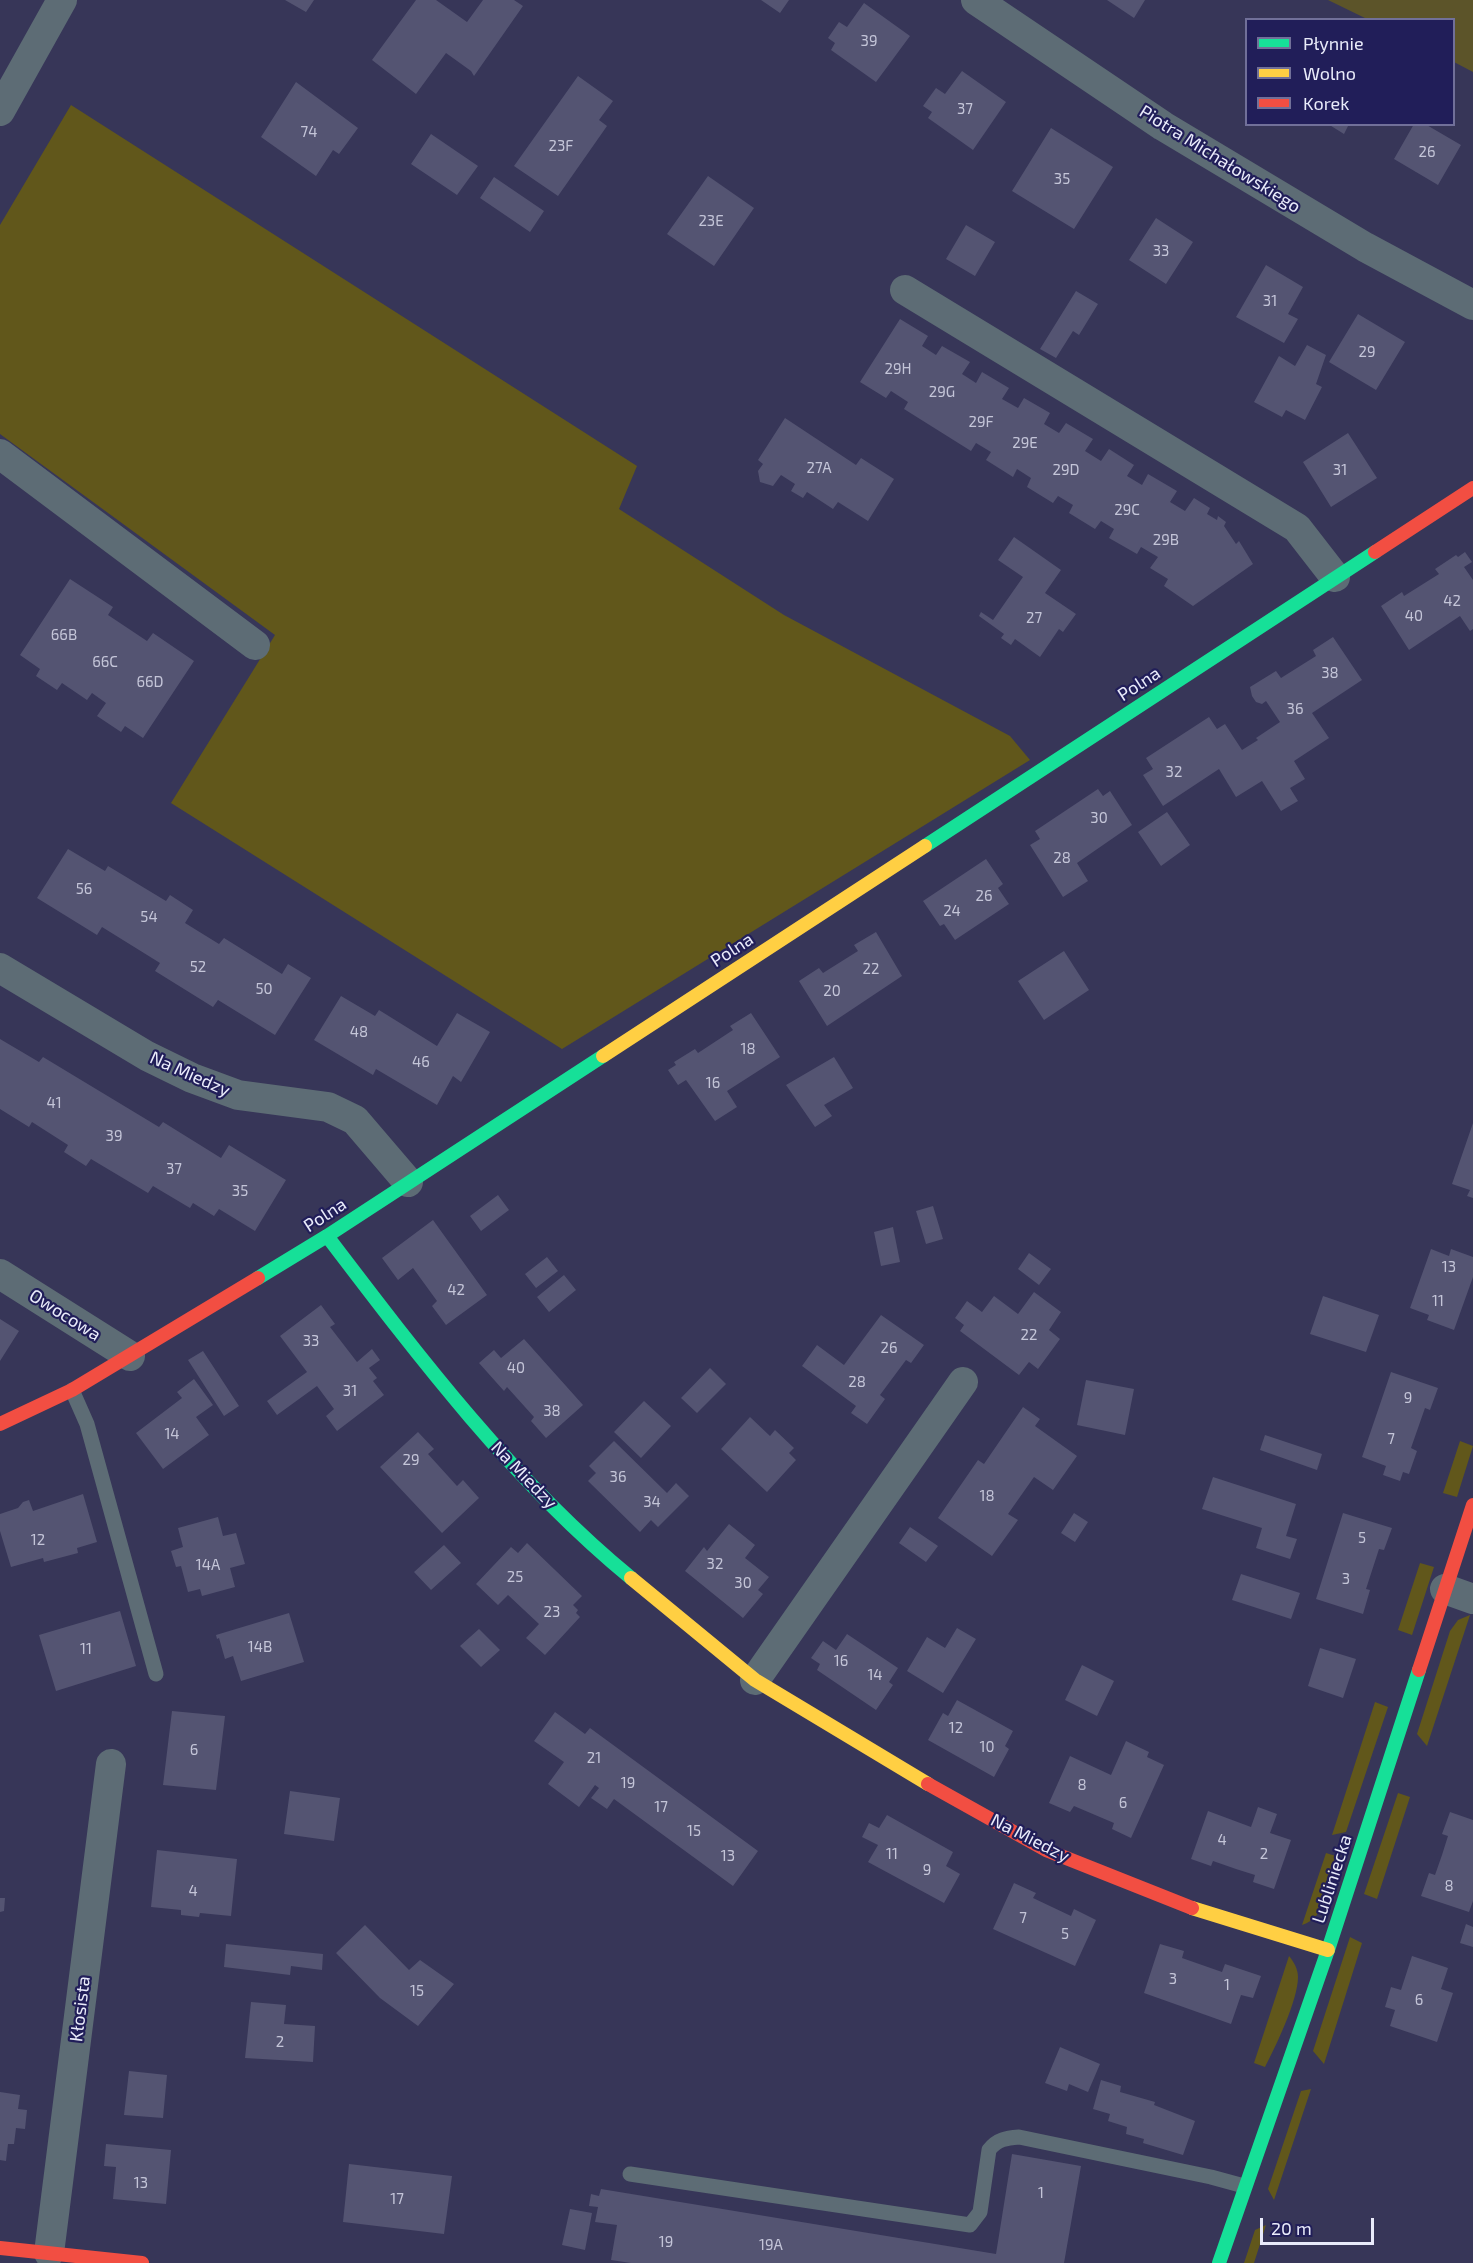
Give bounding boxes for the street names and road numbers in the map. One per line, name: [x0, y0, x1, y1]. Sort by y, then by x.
street label: Piotra Michałowskiego: [1135, 101, 1305, 217]
street label: Polna: [1114, 662, 1164, 706]
street label: Polna: [707, 928, 757, 972]
street label: Na Miedzy: [147, 1047, 233, 1101]
street label: Polna: [300, 1193, 350, 1237]
street label: Owocowa: [25, 1285, 105, 1345]
street label: Na Miedzy: [487, 1437, 561, 1513]
street label: Na Miedzy: [987, 1809, 1073, 1867]
street label: Lubliniecka: [1308, 1832, 1356, 1926]
street label: Kłosista: [65, 1975, 95, 2043]

